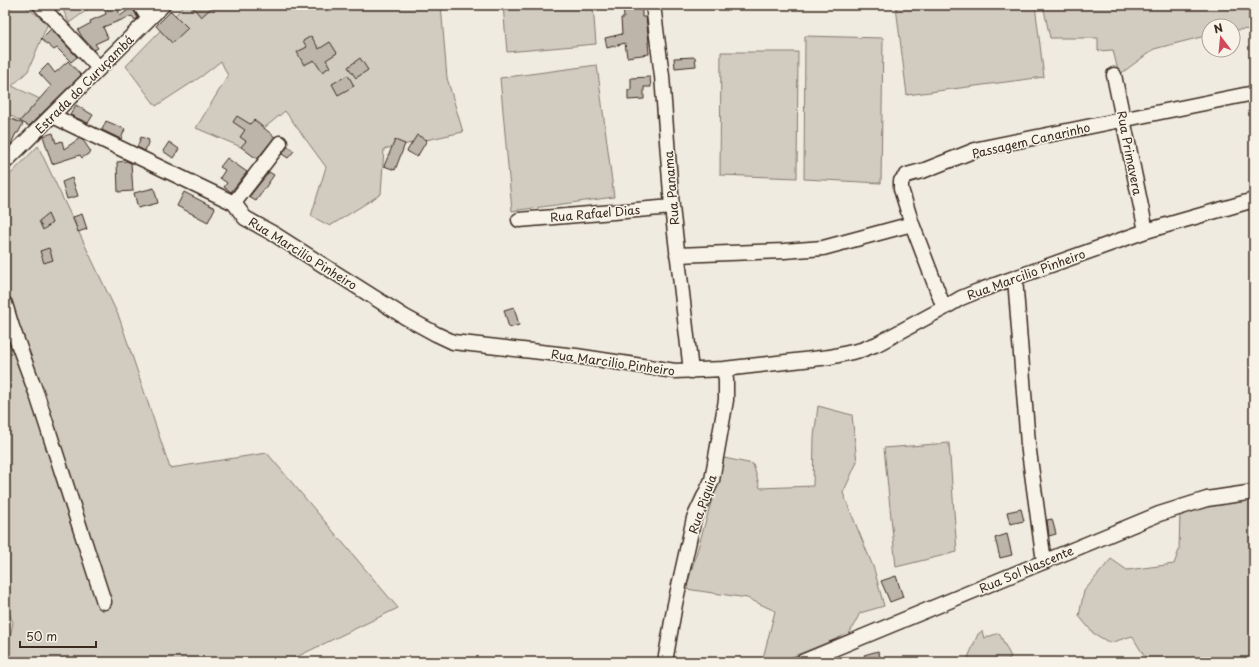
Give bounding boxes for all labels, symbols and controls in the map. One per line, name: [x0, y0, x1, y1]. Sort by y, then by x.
north arrow: [1201, 18, 1241, 58]
text: N: [1212, 18, 1225, 37]
street label: Estrada do Curuçambá: [31, 30, 138, 137]
street label: Rua Primavera: [1113, 109, 1147, 197]
street label: Passagem Canarinho: [970, 118, 1092, 162]
street label: Rua Panama: [659, 150, 683, 226]
street label: Rua Rafael Dias: [549, 200, 641, 226]
street label: Rua Marcilio Pinheiro: [245, 212, 361, 294]
street label: Rua Marcilio Pinheiro: [964, 244, 1088, 304]
street label: Rua Marcilio Pinheiro: [550, 344, 676, 380]
street label: Rua Piquia: [683, 471, 721, 536]
street label: Rua Sol Nascente: [976, 541, 1076, 597]
scale bar: [20, 623, 96, 649]
text: 50 m: [26, 627, 57, 645]

